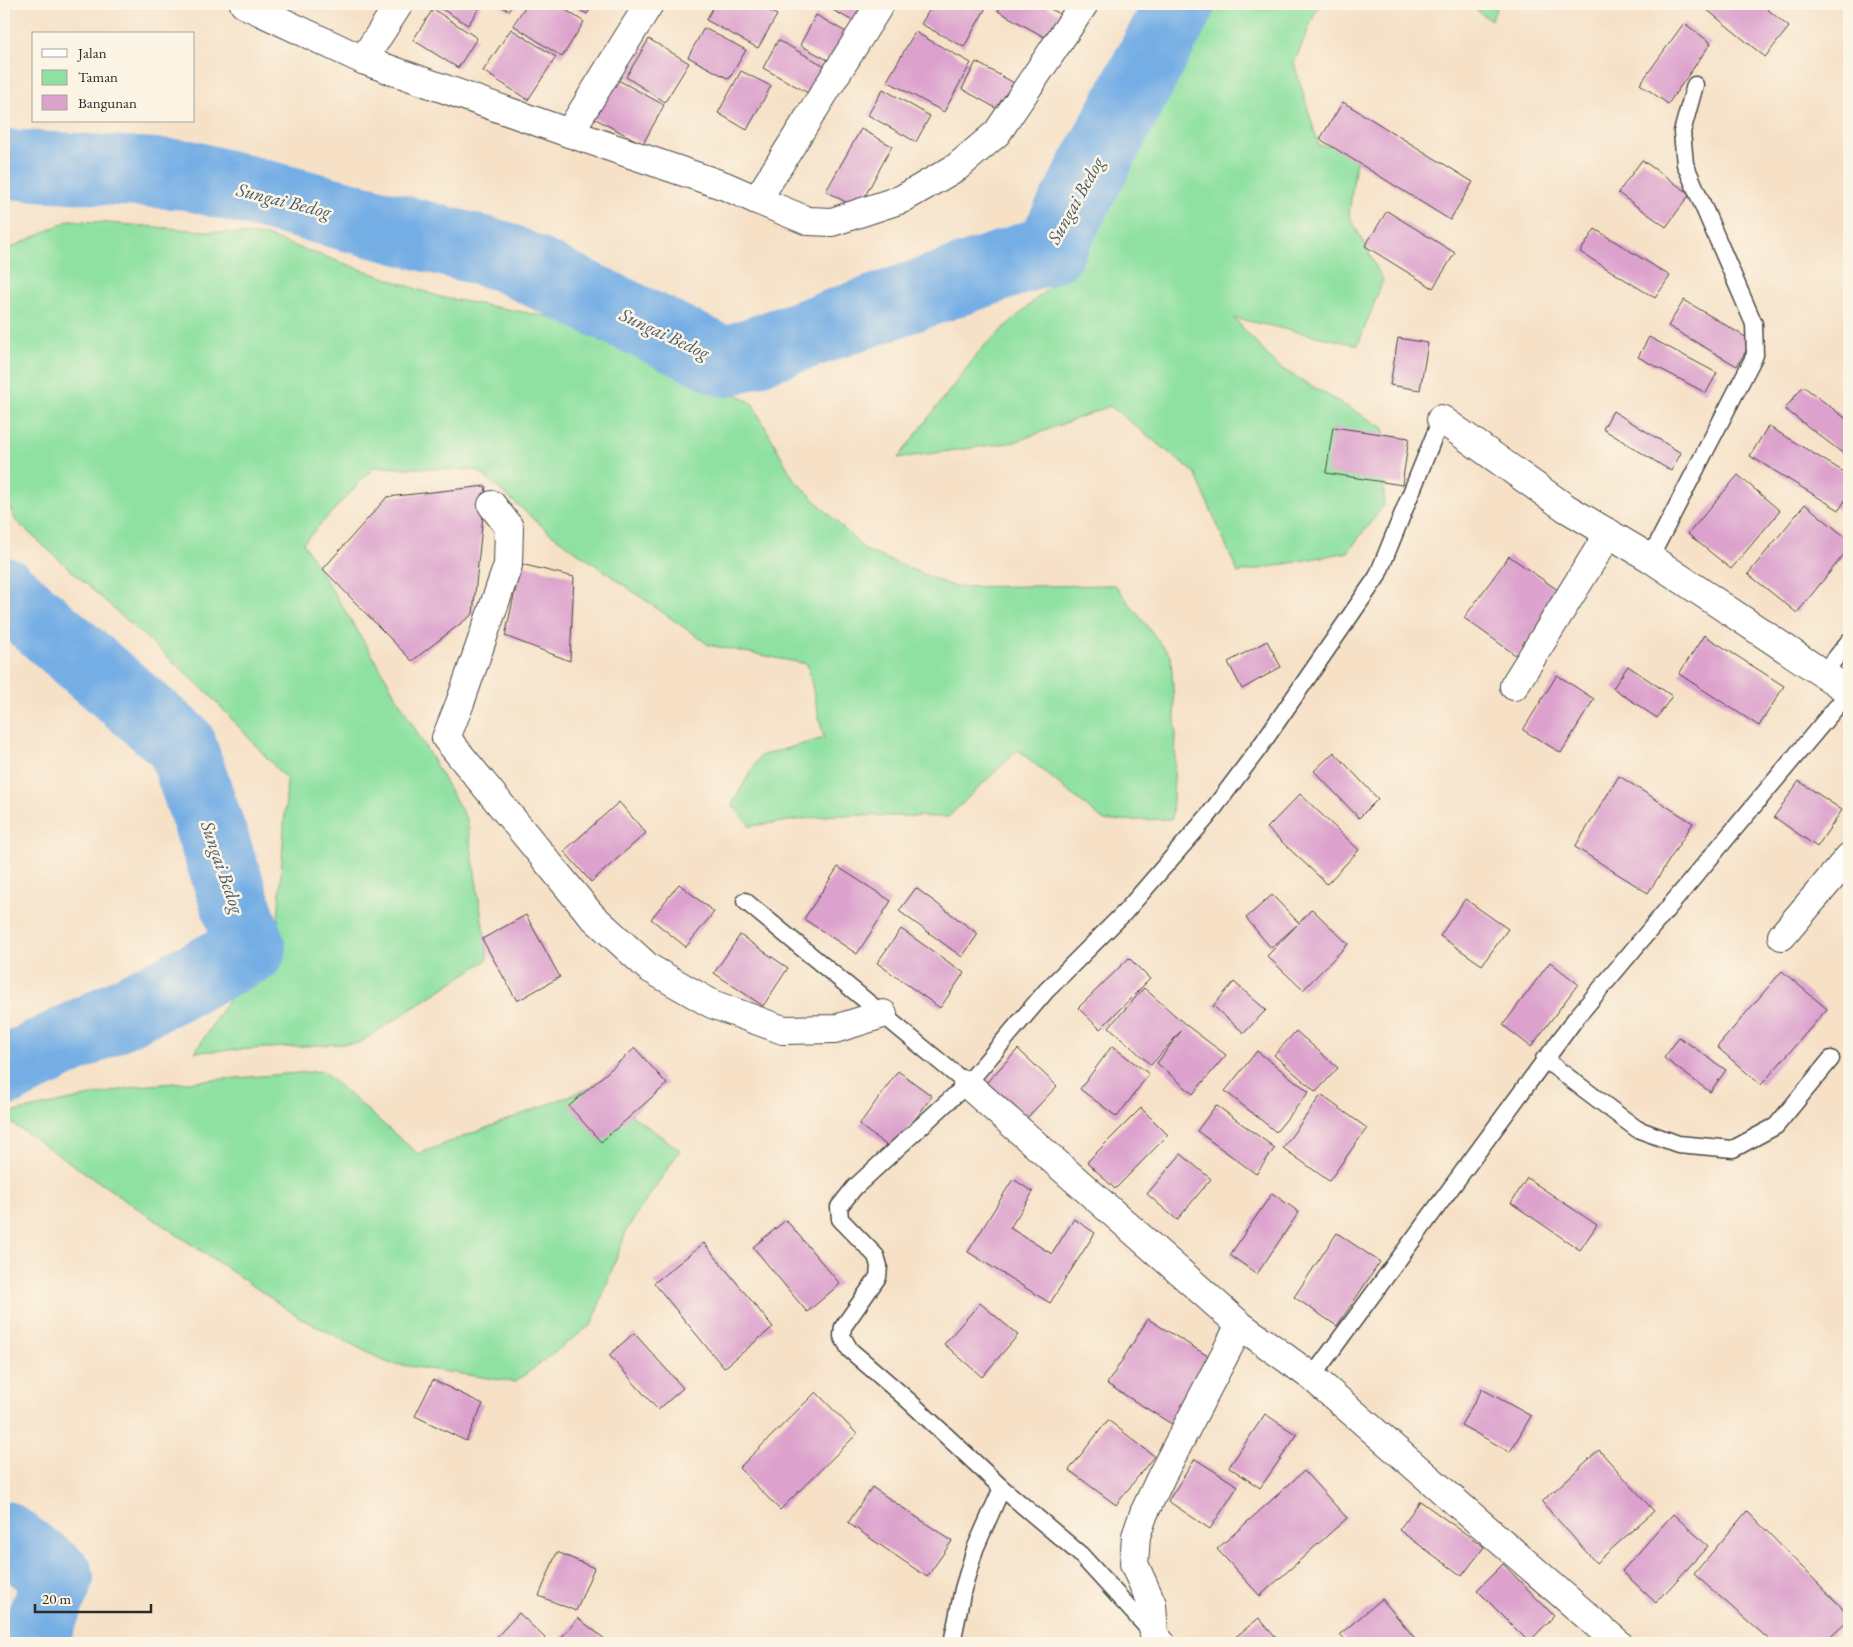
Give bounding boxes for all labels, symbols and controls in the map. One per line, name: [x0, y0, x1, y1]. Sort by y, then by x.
legend: [32, 32, 195, 122]
text: Jalan: [76, 43, 107, 62]
text: Taman: [78, 67, 118, 86]
text: Bangunan: [78, 93, 137, 112]
water label: Sungai Bedog: [1041, 151, 1110, 249]
water label: Sungai Bedog: [233, 176, 335, 225]
water label: Sungai Bedog: [615, 301, 715, 366]
water label: Sungai Bedog: [195, 817, 250, 918]
scale bar: [35, 1582, 151, 1614]
text: 20 m: [42, 1589, 71, 1608]

